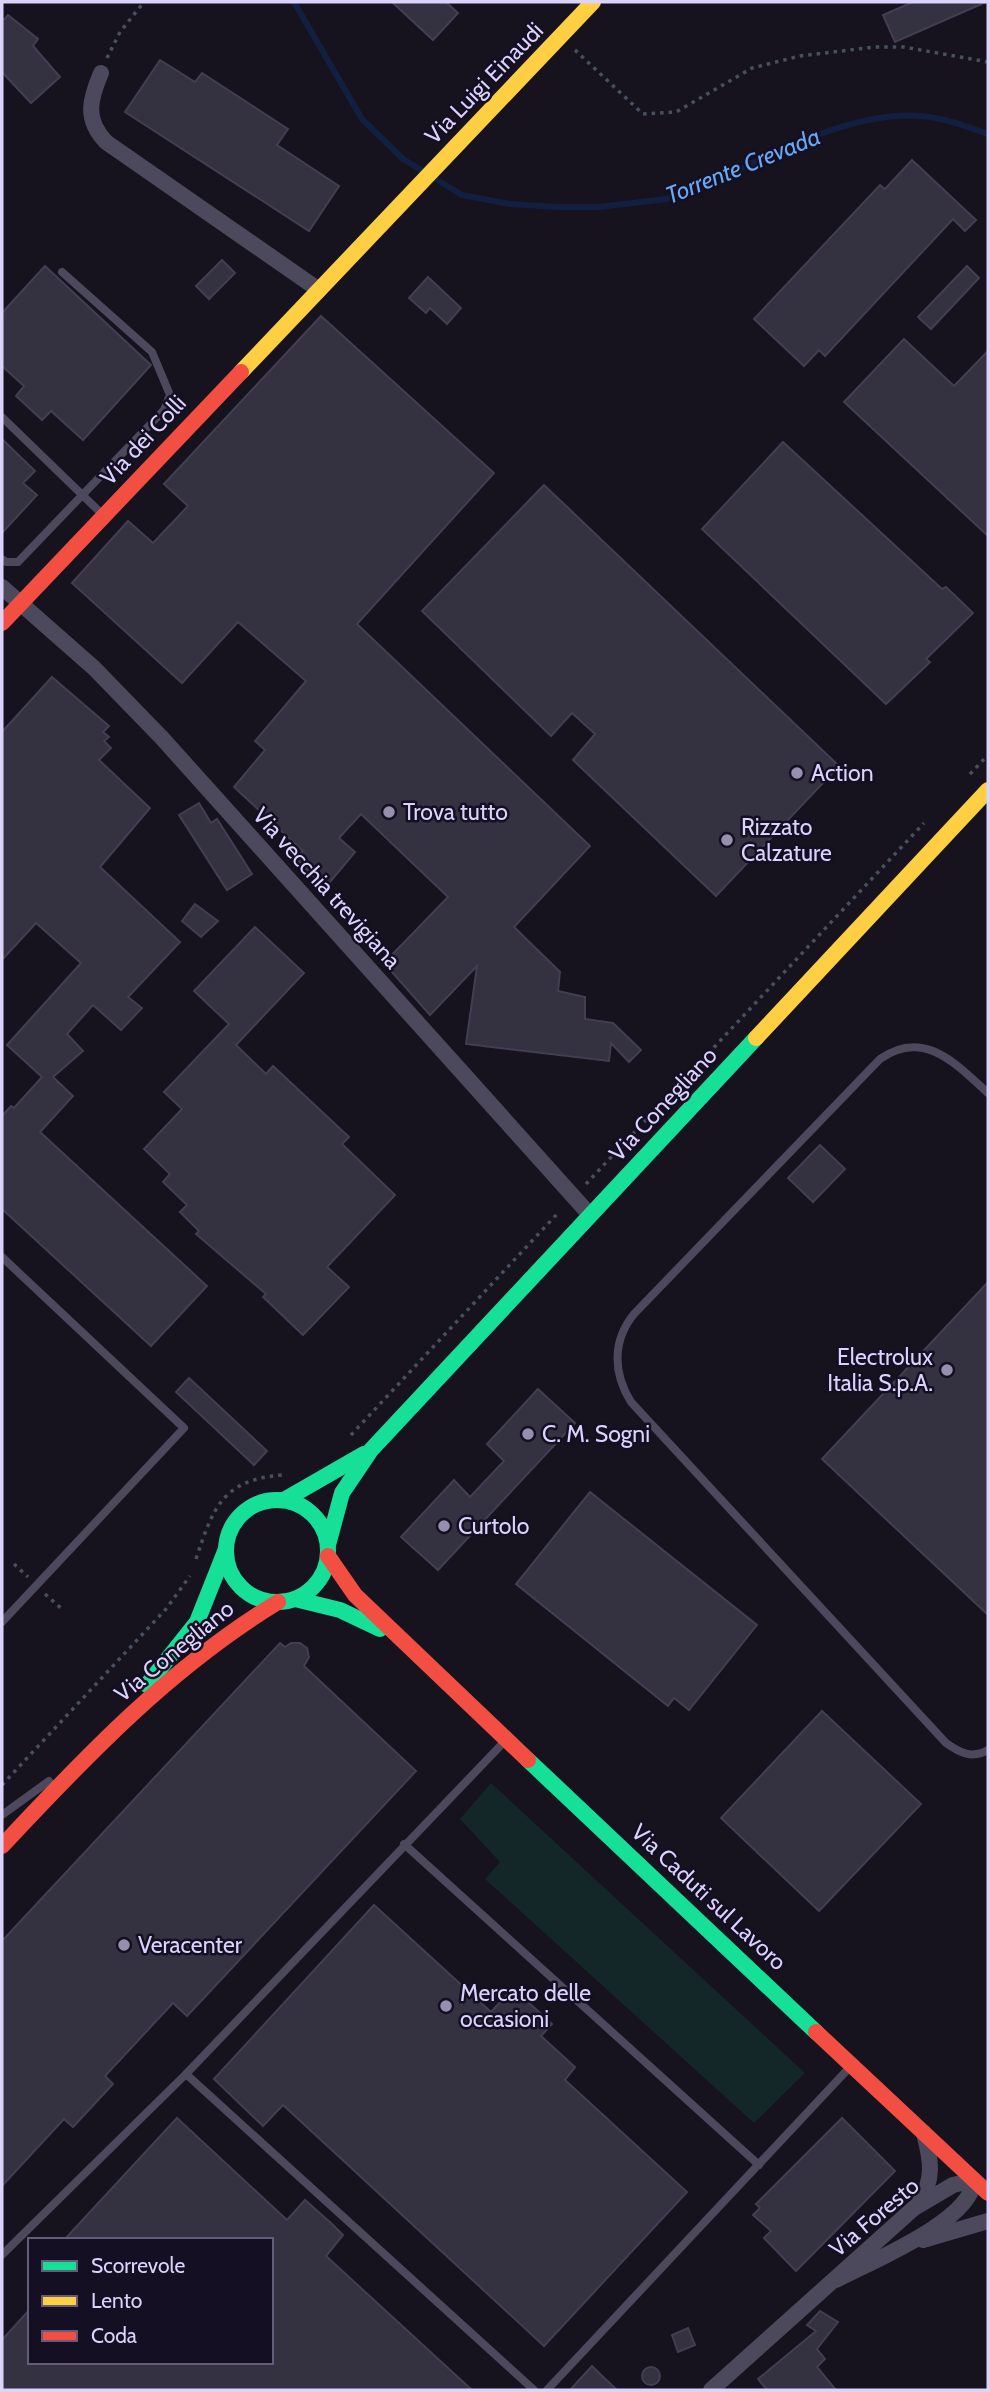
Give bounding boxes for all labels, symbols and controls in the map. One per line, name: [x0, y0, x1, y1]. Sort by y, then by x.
street label: Via Luigi Einaudi: [419, 16, 549, 150]
water label: Torrente Crevada: [661, 121, 824, 210]
street label: Via dei Colli: [94, 389, 192, 491]
place label: Action: [811, 759, 874, 787]
marker: Action: [789, 765, 805, 781]
place label: Trova tutto: [403, 798, 508, 826]
street label: Via vecchia trevigiana: [247, 801, 407, 975]
marker: Trova tutto: [381, 804, 397, 820]
place label: Rizzato Calzature: [741, 813, 832, 867]
marker: Rizzato Calzature: [719, 832, 735, 848]
street label: Via Conegliano: [603, 1041, 723, 1167]
place label: Electrolux Italia S.p.A.: [827, 1343, 933, 1397]
marker: Electrolux Italia S.p.A.: [939, 1362, 955, 1378]
place label: C. M. Sogni: [542, 1420, 650, 1448]
marker: C. M. Sogni: [520, 1426, 536, 1442]
place label: Curtolo: [458, 1512, 529, 1540]
marker: Curtolo: [436, 1518, 452, 1534]
street label: Via Conegliano: [109, 1594, 239, 1708]
street label: Via Caduti sul Lavoro: [626, 1818, 792, 1976]
place label: Veracenter: [138, 1931, 243, 1959]
marker: Veracenter: [116, 1937, 132, 1953]
place label: Mercato delle occasioni: [460, 1979, 591, 2033]
marker: Mercato delle occasioni: [438, 1998, 454, 2014]
street label: Via Foresto: [823, 2171, 925, 2263]
legend: [28, 2238, 273, 2364]
text: Scorrevole: [91, 2253, 185, 2278]
text: Lento: [91, 2288, 142, 2313]
text: Coda: [91, 2323, 137, 2348]

